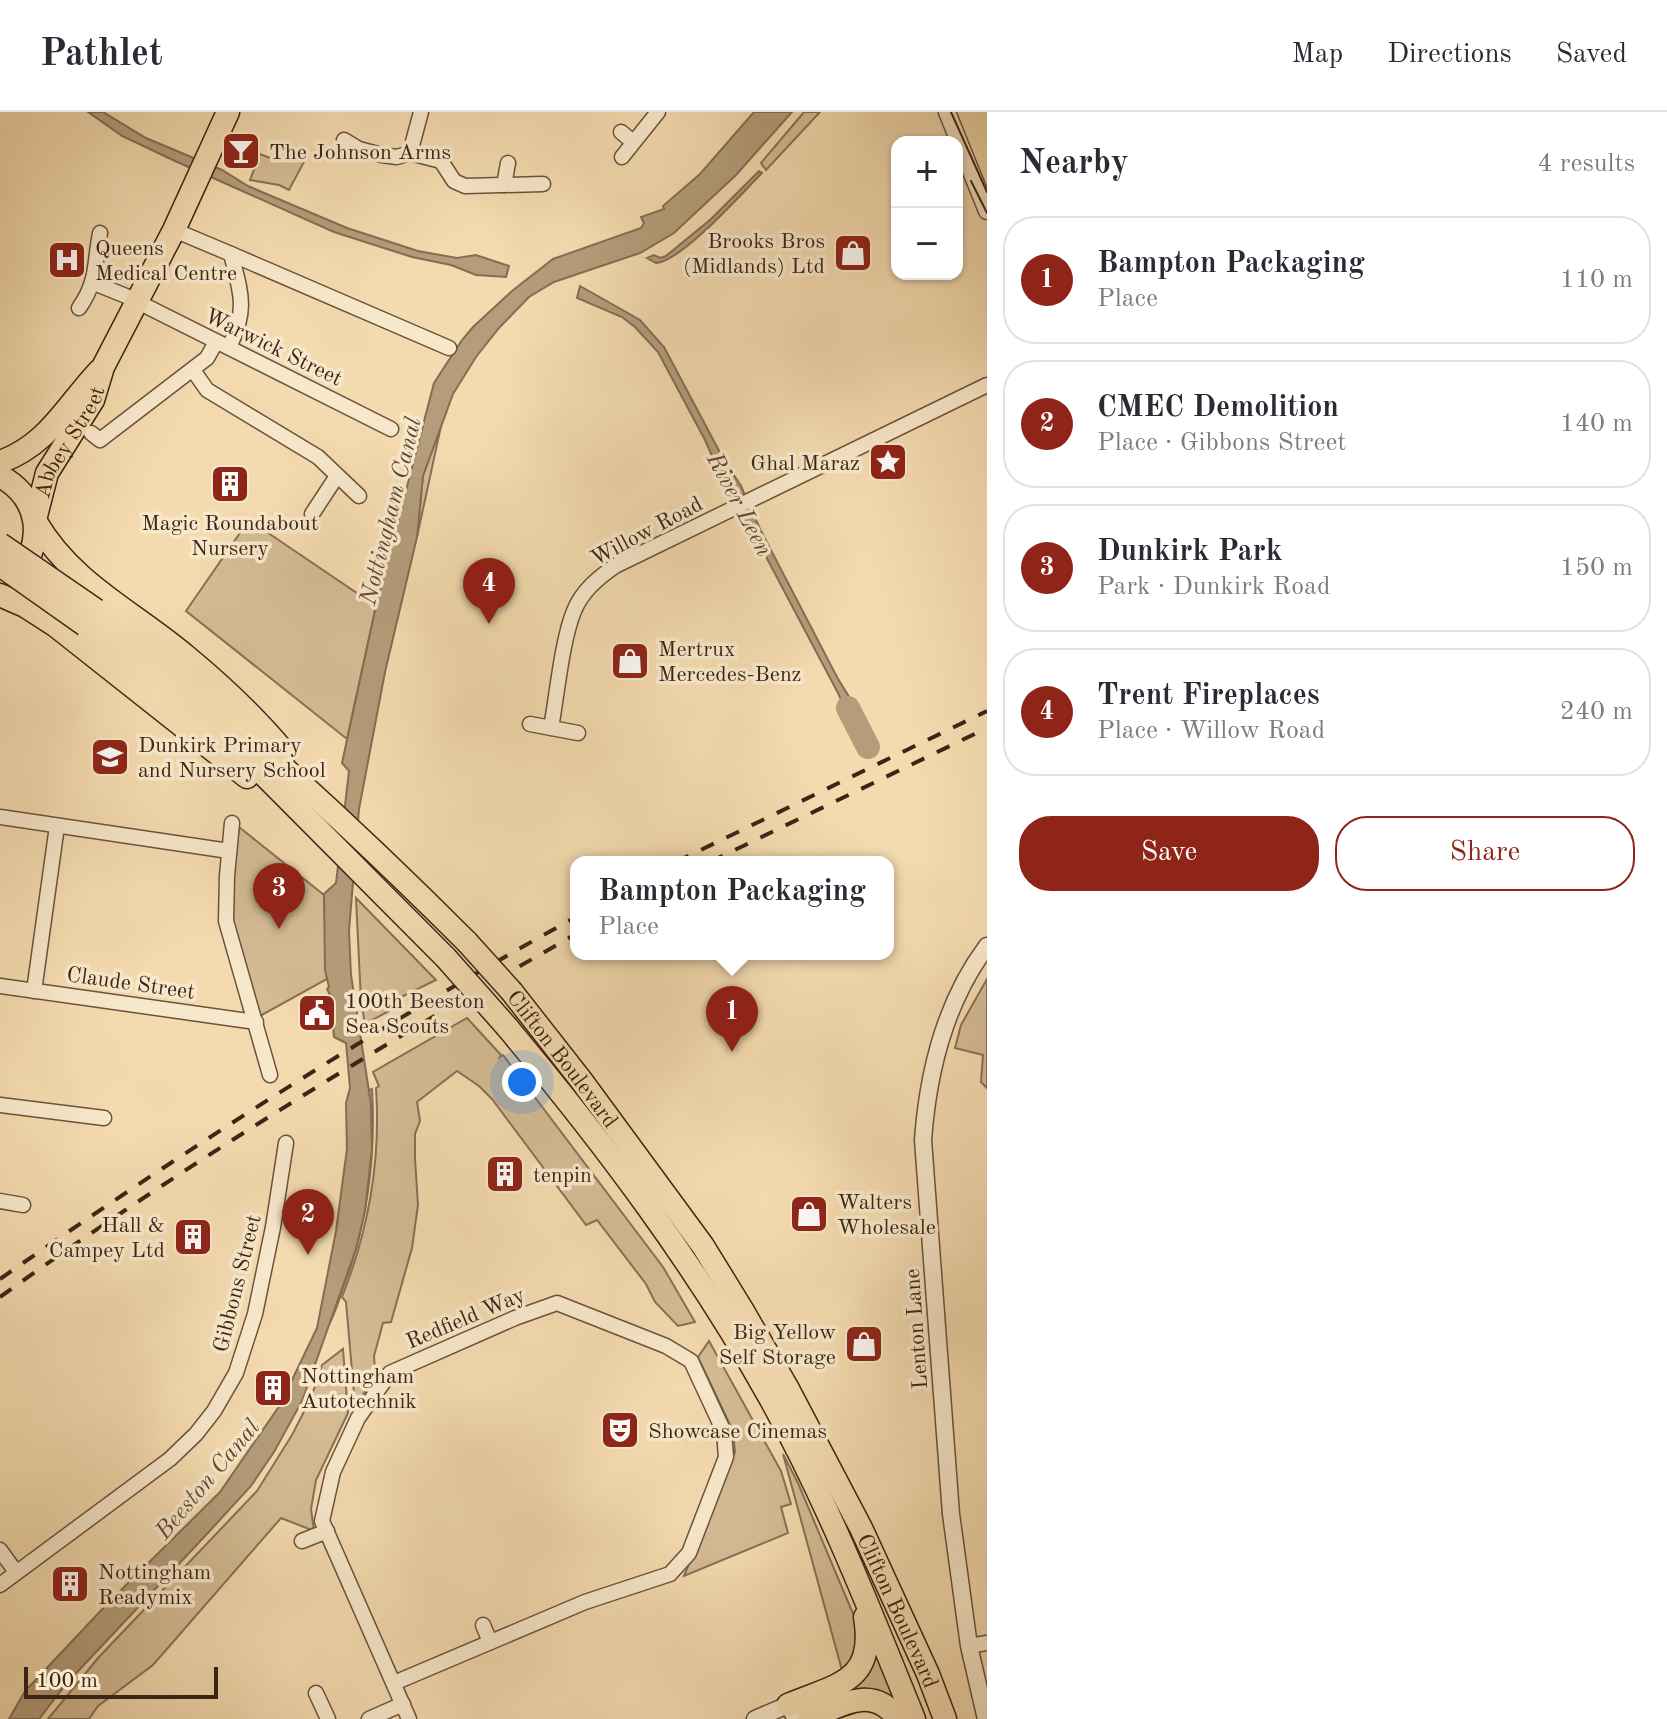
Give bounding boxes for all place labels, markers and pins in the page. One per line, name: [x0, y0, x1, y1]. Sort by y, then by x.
bar icon: The Johnson Arms: [220, 130, 262, 172]
place label: The Johnson Arms: [269, 142, 451, 164]
place label: Brooks Bros (Midlands) Ltd: [683, 231, 825, 278]
shop icon: Brooks Bros (Midlands) Ltd: [832, 232, 874, 274]
place label: Queens Medical Centre: [95, 238, 237, 285]
hospital icon: Queens Medical Centre: [46, 239, 88, 281]
place icon: Ghal Maraz: [867, 441, 909, 483]
place label: Ghal Maraz: [750, 453, 860, 475]
building icon: Magic Roundabout Nursery: [209, 463, 251, 505]
place label: Magic Roundabout Nursery: [141, 513, 319, 560]
pin: 4: [463, 558, 515, 624]
place label: Mertrux Mercedes-Benz: [658, 639, 801, 686]
shop icon: Mertrux Mercedes-Benz: [609, 640, 651, 682]
place label: Dunkirk Primary and Nursery School: [138, 735, 326, 782]
school or university icon: Dunkirk Primary and Nursery School: [89, 736, 131, 778]
pin: 3: [253, 863, 305, 929]
pin: 1: [706, 986, 758, 1052]
place label: 100th Beeston Sea Scouts: [345, 991, 485, 1038]
public building icon: 100th Beeston Sea Scouts: [296, 992, 338, 1034]
building icon: tenpin: [484, 1153, 526, 1195]
place label: tenpin: [533, 1165, 592, 1187]
pin: 2: [282, 1189, 334, 1255]
place label: Walters Wholesale: [837, 1192, 936, 1239]
shop icon: Walters Wholesale: [788, 1193, 830, 1235]
place label: Hall & Campey Ltd: [49, 1215, 165, 1262]
building icon: Hall & Campey Ltd: [172, 1216, 214, 1258]
place label: Big Yellow Self Storage: [719, 1322, 836, 1369]
shop icon: Big Yellow Self Storage: [843, 1323, 885, 1365]
place label: Nottingham Autotechnik: [301, 1366, 417, 1413]
building icon: Nottingham Autotechnik: [252, 1367, 294, 1409]
theatre icon: Showcase Cinemas: [599, 1409, 641, 1451]
place label: Showcase Cinemas: [648, 1421, 827, 1443]
place label: Nottingham Readymix: [98, 1562, 211, 1609]
building icon: Nottingham Readymix: [49, 1563, 91, 1605]

